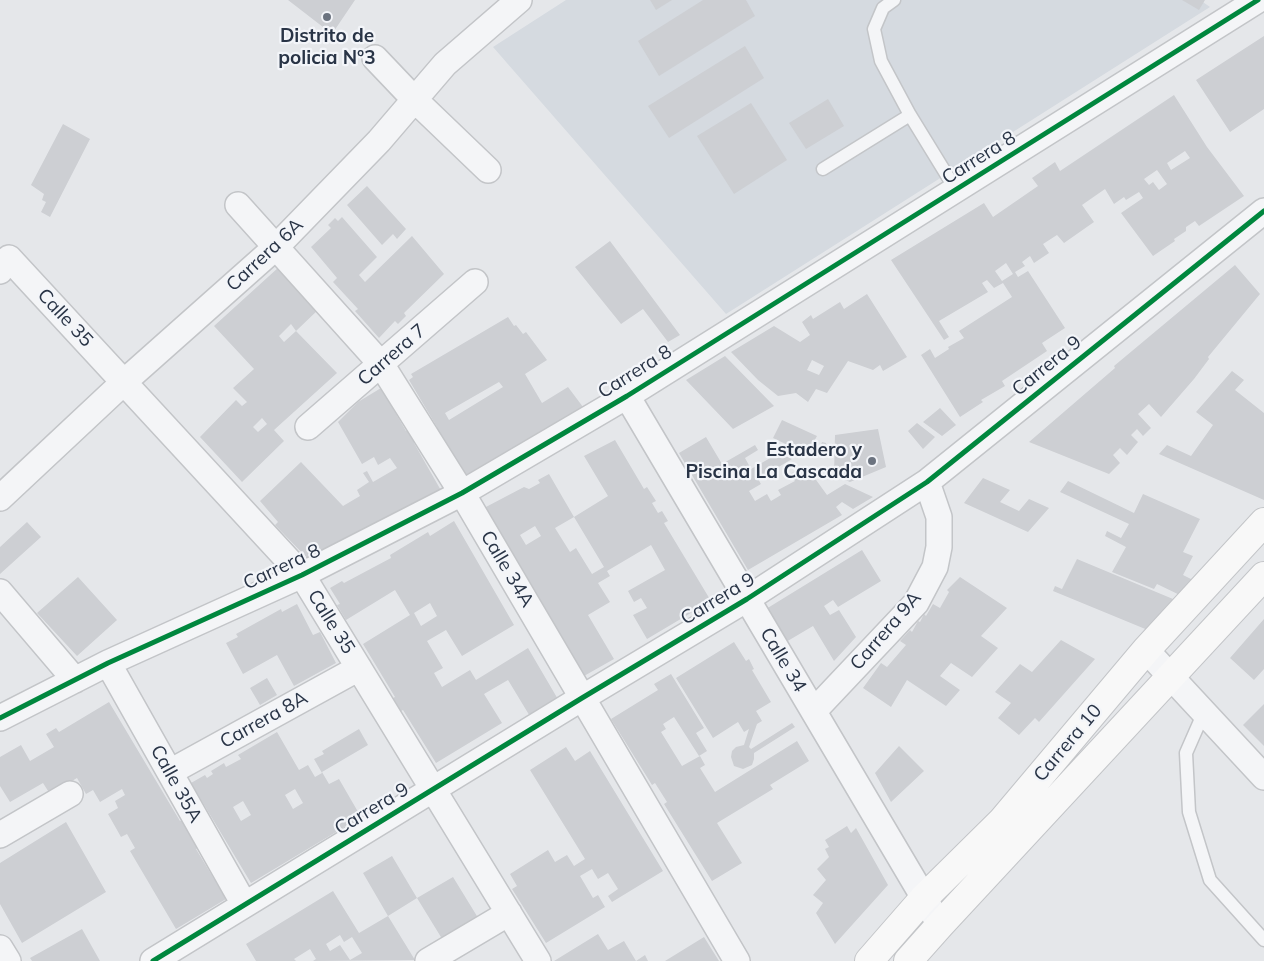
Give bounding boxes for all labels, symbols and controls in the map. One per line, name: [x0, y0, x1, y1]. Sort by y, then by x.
marker: Distrito de policia N°3: [321, 11, 333, 23]
place label: Distrito de policia N°3: [278, 25, 376, 69]
street label: Carrera 8: [938, 126, 1020, 190]
street label: Carrera 6A: [222, 214, 308, 296]
street label: Calle 35: [32, 284, 98, 352]
street label: Carrera 7: [353, 319, 431, 391]
street label: Carrera 9: [1008, 331, 1086, 401]
street label: Carrera 8: [594, 340, 676, 404]
place label: Estadero y Piscina La Cascada: [685, 439, 862, 483]
marker: Estadero y Piscina La Cascada: [866, 455, 878, 467]
street label: Calle 34A: [475, 527, 539, 611]
street label: Carrera 8: [240, 539, 324, 595]
street label: Carrera 9: [677, 568, 759, 630]
street label: Calle 35: [302, 586, 360, 658]
street label: Carrera 9A: [846, 587, 926, 675]
street label: Calle 34: [755, 624, 811, 696]
street label: Carrera 8A: [216, 687, 312, 753]
street label: Carrera 10: [1029, 700, 1107, 786]
street label: Calle 35A: [145, 741, 207, 827]
street label: Carrera 9: [331, 778, 413, 840]

